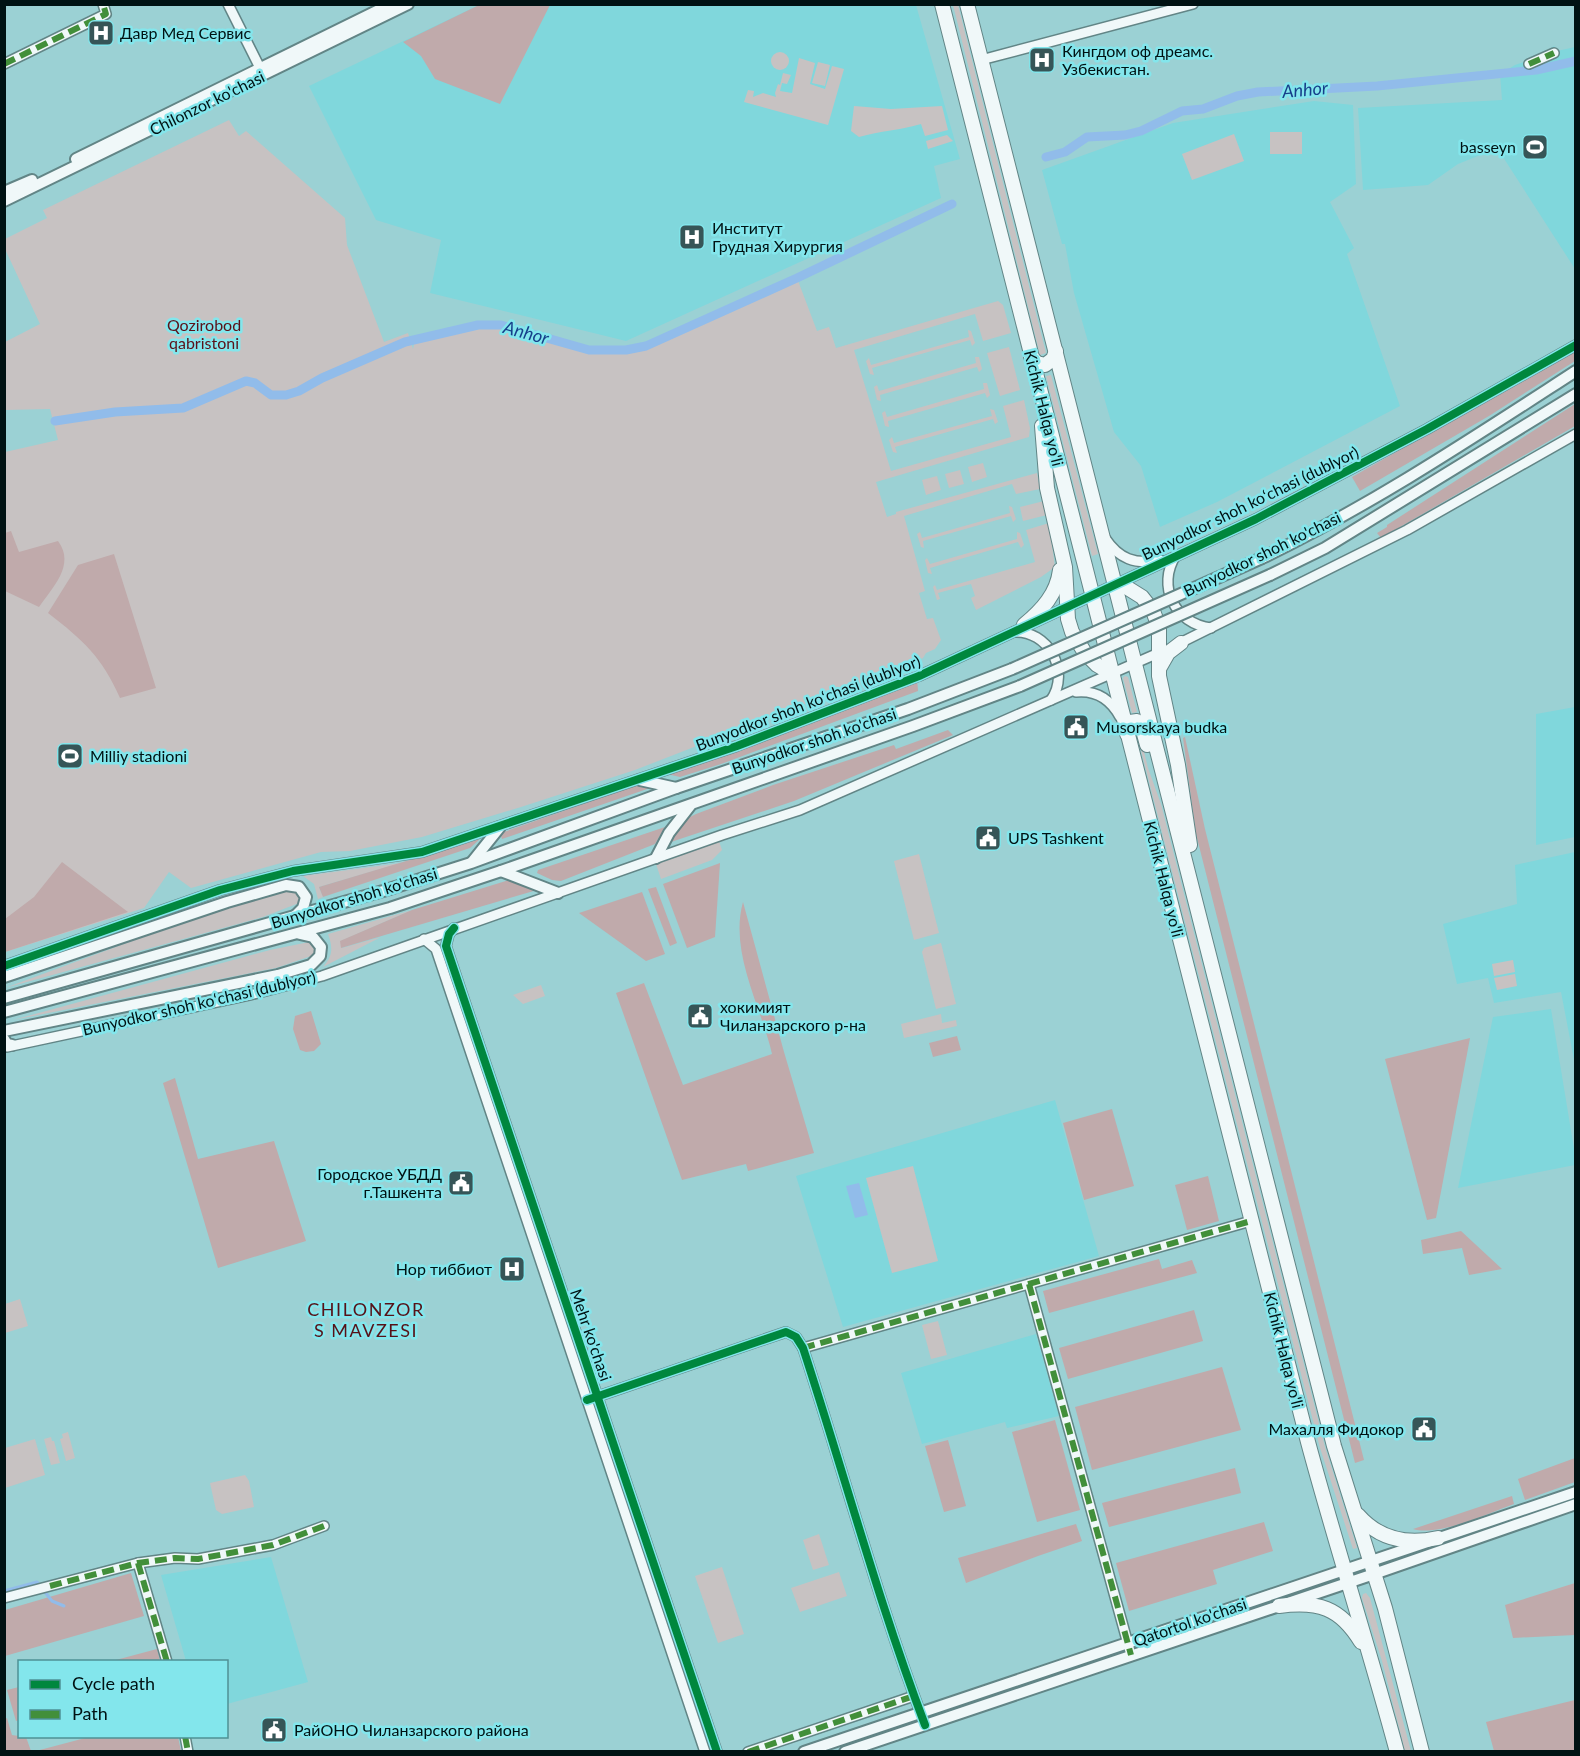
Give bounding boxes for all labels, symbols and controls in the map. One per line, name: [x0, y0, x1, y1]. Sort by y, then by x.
hospital icon: Давр Мед Сервис: [86, 18, 116, 48]
place label: Давр Мед Сервис: [120, 23, 252, 42]
place label: Кингдом оф дреамс. Узбекистан.: [1062, 41, 1213, 78]
hospital icon: Кингдом оф дреамс. Узбекистан.: [1027, 45, 1057, 75]
street label: Chilonzor ko'chasi: [146, 66, 267, 139]
water label: Anhor: [1280, 76, 1330, 102]
sports icon: basseyn: [1520, 132, 1550, 162]
place label: basseyn: [1460, 137, 1516, 156]
place label: Институт Грудная Хирургия: [712, 218, 843, 255]
hospital icon: Институт Грудная Хирургия: [677, 222, 707, 252]
park label: Qozirobod qabristoni: [167, 315, 241, 352]
water label: Anhor: [500, 315, 552, 349]
street label: Kichik Halqa yo'li: [1021, 348, 1068, 468]
street label: Bunyodkor shoh koʻchasi (dublyor): [1138, 442, 1361, 563]
street label: Bunyodkor shoh ko'chasi: [1180, 507, 1344, 600]
street label: Bunyodkor shoh koʻchasi (dublyor): [693, 651, 923, 754]
street label: Bunyodkor shoh ko'chasi: [729, 703, 899, 778]
public building icon: Musorskaya budka: [1061, 712, 1091, 742]
place label: Musorskaya budka: [1096, 717, 1227, 736]
sports icon: Milliy stadioni: [55, 741, 85, 771]
place label: Milliy stadioni: [90, 746, 187, 765]
street label: Kichik Halqa yo'li: [1141, 819, 1188, 939]
public building icon: UPS Tashkent: [973, 823, 1003, 853]
place label: UPS Tashkent: [1008, 828, 1104, 847]
street label: Bunyodkor shoh ko'chasi: [268, 863, 439, 932]
street label: Bunyodkor shoh koʻchasi (dublyor): [80, 966, 317, 1039]
place label: хокимият Чиланзарского р-на: [720, 997, 866, 1034]
public building icon: хокимият Чиланзарского р-на: [685, 1001, 715, 1031]
place label: Городское УБДД г.Ташкента: [317, 1164, 442, 1201]
public building icon: Городское УБДД г.Ташкента: [446, 1168, 476, 1198]
hospital icon: Нор тиббиот: [497, 1254, 527, 1284]
place label: Нор тиббиот: [396, 1259, 492, 1278]
street label: Mehr ko'chasi: [567, 1286, 616, 1383]
street label: Kichik Halqa yo'li: [1261, 1290, 1308, 1410]
district label: CHILONZOR S MAVZESI: [307, 1298, 425, 1341]
public building icon: Махалля Фидокор: [1409, 1414, 1439, 1444]
place label: Махалля Фидокор: [1268, 1419, 1404, 1438]
street label: Qatortol ko'chasi: [1131, 1593, 1249, 1650]
legend: [18, 1660, 228, 1738]
text: Cycle path: [72, 1672, 155, 1694]
text: Path: [72, 1702, 108, 1724]
public building icon: РайОНО Чиланзарского района: [259, 1715, 289, 1745]
place label: РайОНО Чиланзарского района: [294, 1720, 529, 1739]

